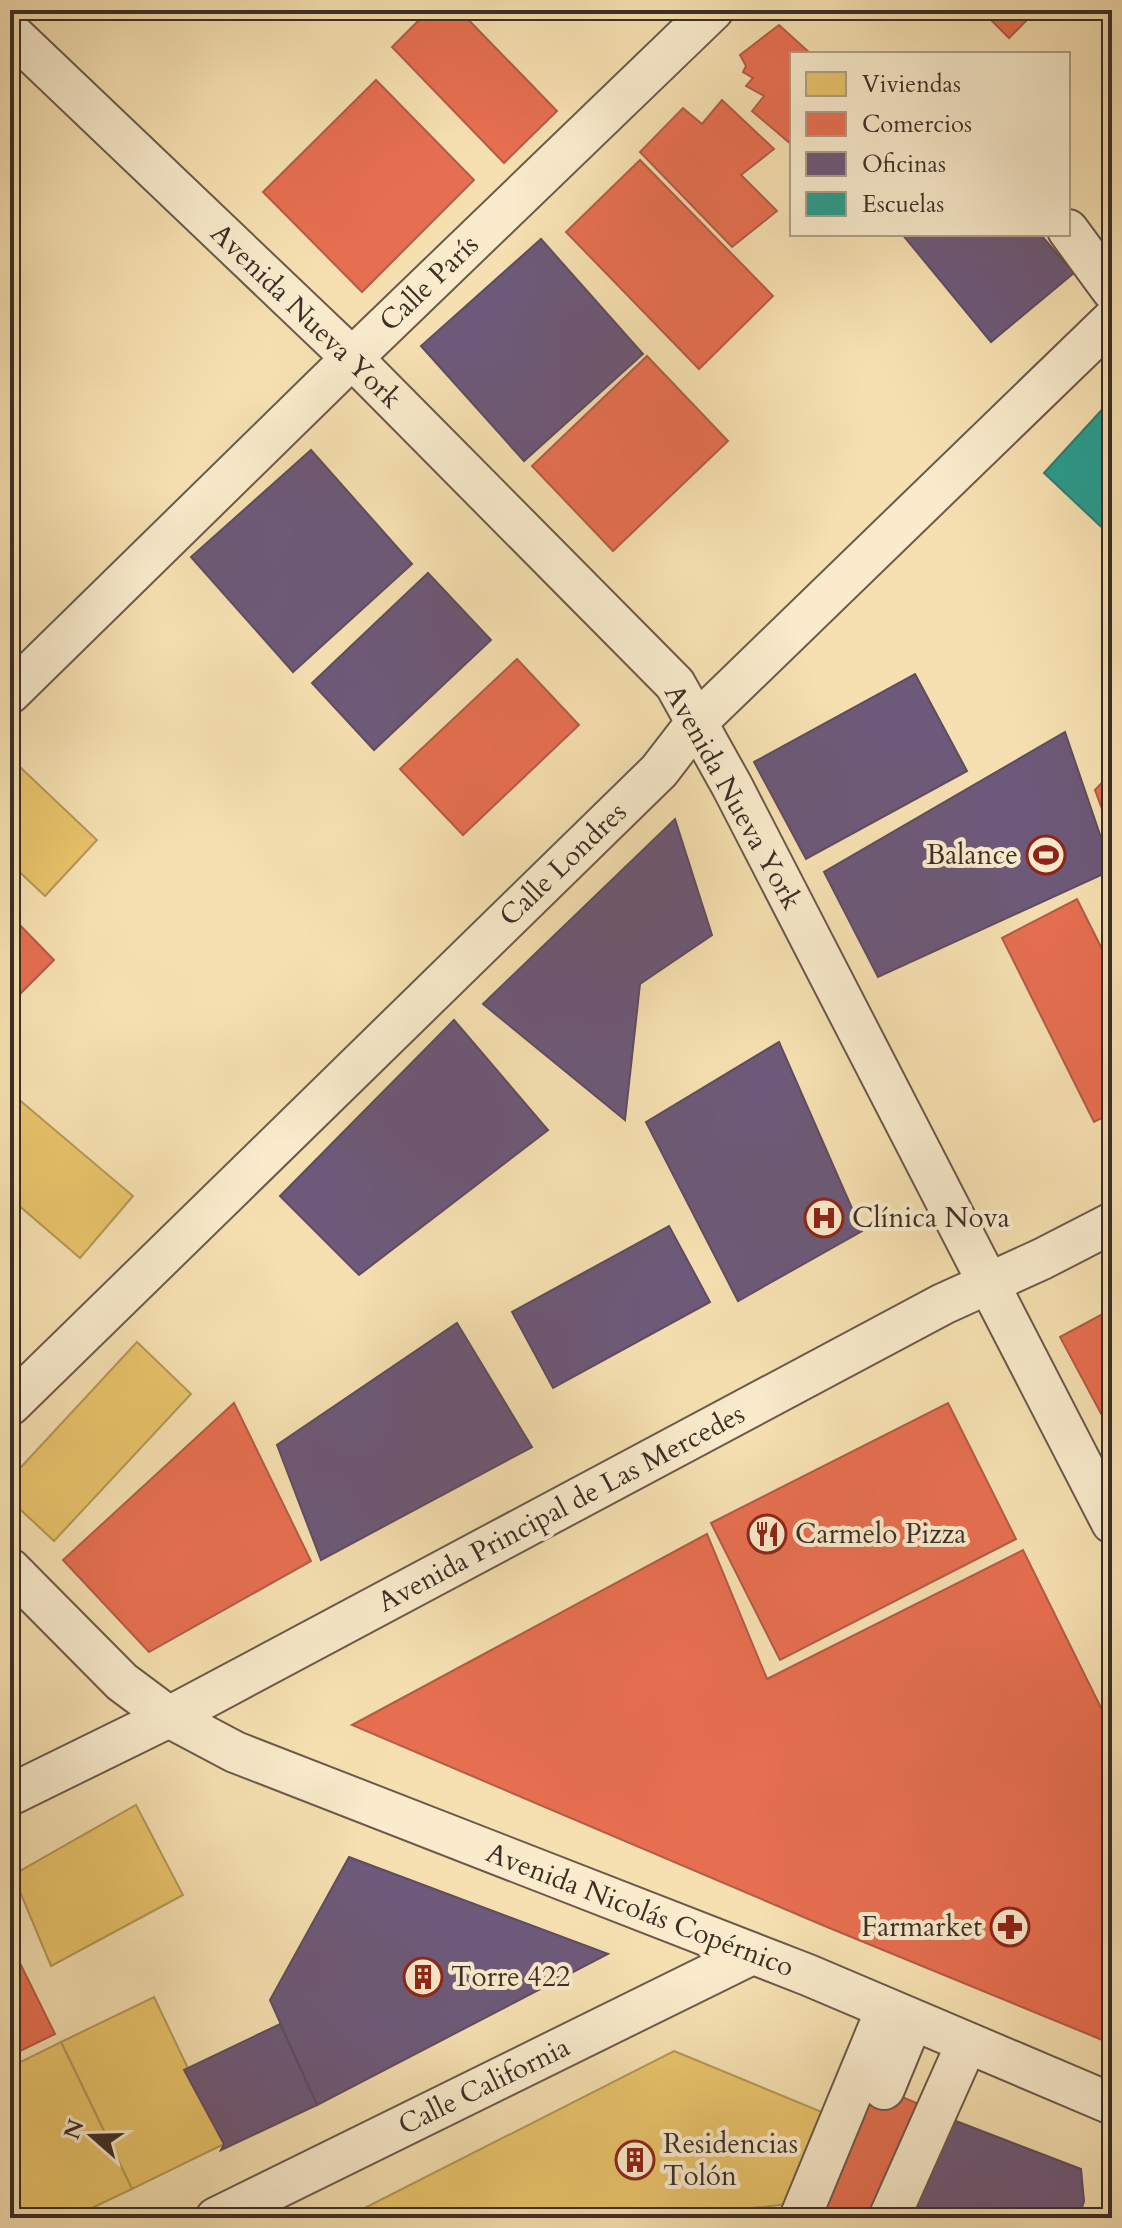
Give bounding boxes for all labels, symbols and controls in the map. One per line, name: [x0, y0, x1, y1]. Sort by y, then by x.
legend: [790, 52, 1070, 236]
text: Viviendas: [862, 68, 961, 101]
text: Comercios: [862, 108, 972, 141]
text: Oficinas: [862, 148, 946, 181]
text: Escuelas: [862, 188, 944, 221]
street label: Avenida Nueva York: [202, 215, 410, 417]
street label: Calle París: [371, 226, 487, 340]
street label: Avenida Nueva York: [655, 678, 811, 916]
street label: Calle Londres: [491, 794, 635, 934]
sports icon: Balance: [1025, 834, 1067, 876]
place label: Balance: [926, 836, 1018, 874]
hospital icon: Clínica Nova: [803, 1197, 845, 1239]
place label: Clínica Nova: [852, 1199, 1010, 1237]
street label: Avenida Principal de Las Mercedes: [371, 1395, 751, 1621]
restaurant icon: Carmelo Pizza: [746, 1513, 788, 1555]
place label: Carmelo Pizza: [795, 1515, 966, 1553]
street label: Avenida Nicolás Copérnico: [481, 1834, 799, 1986]
pharmacy icon: Farmarket: [989, 1906, 1031, 1948]
place label: Farmarket: [861, 1908, 982, 1946]
building icon: Torre 422: [402, 1956, 444, 1998]
place label: Torre 422: [451, 1958, 570, 1996]
street label: Calle California: [392, 2028, 576, 2144]
north arrow: [52, 2096, 132, 2176]
text: N: [57, 2115, 92, 2144]
place label: Residencias Tolón: [663, 2125, 798, 2195]
building icon: Residencias Tolón: [614, 2139, 656, 2181]

